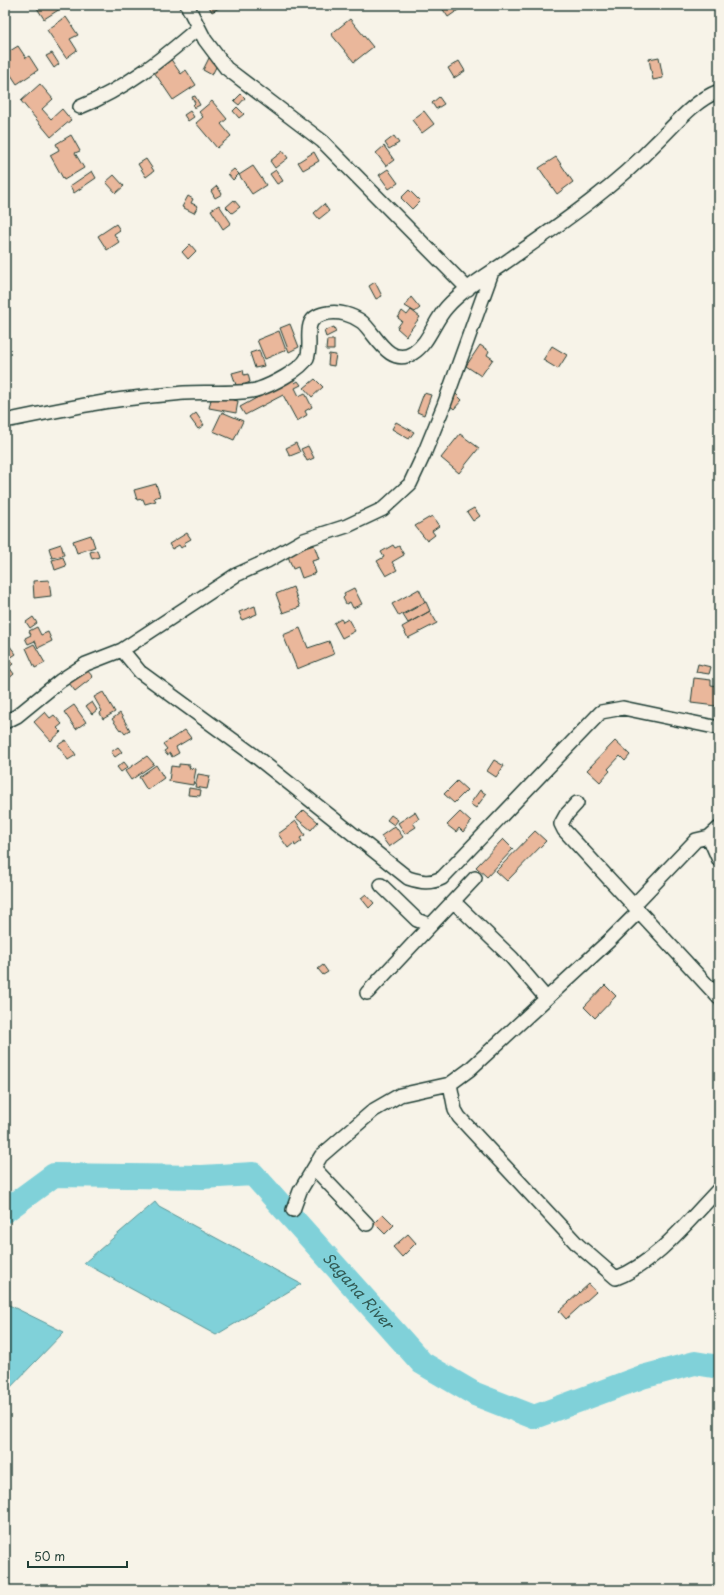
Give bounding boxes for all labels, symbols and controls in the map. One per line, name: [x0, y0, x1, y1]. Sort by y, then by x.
water label: Sagana River: [318, 1246, 401, 1335]
scale bar: [28, 1543, 127, 1569]
text: 50 m: [34, 1547, 65, 1565]

